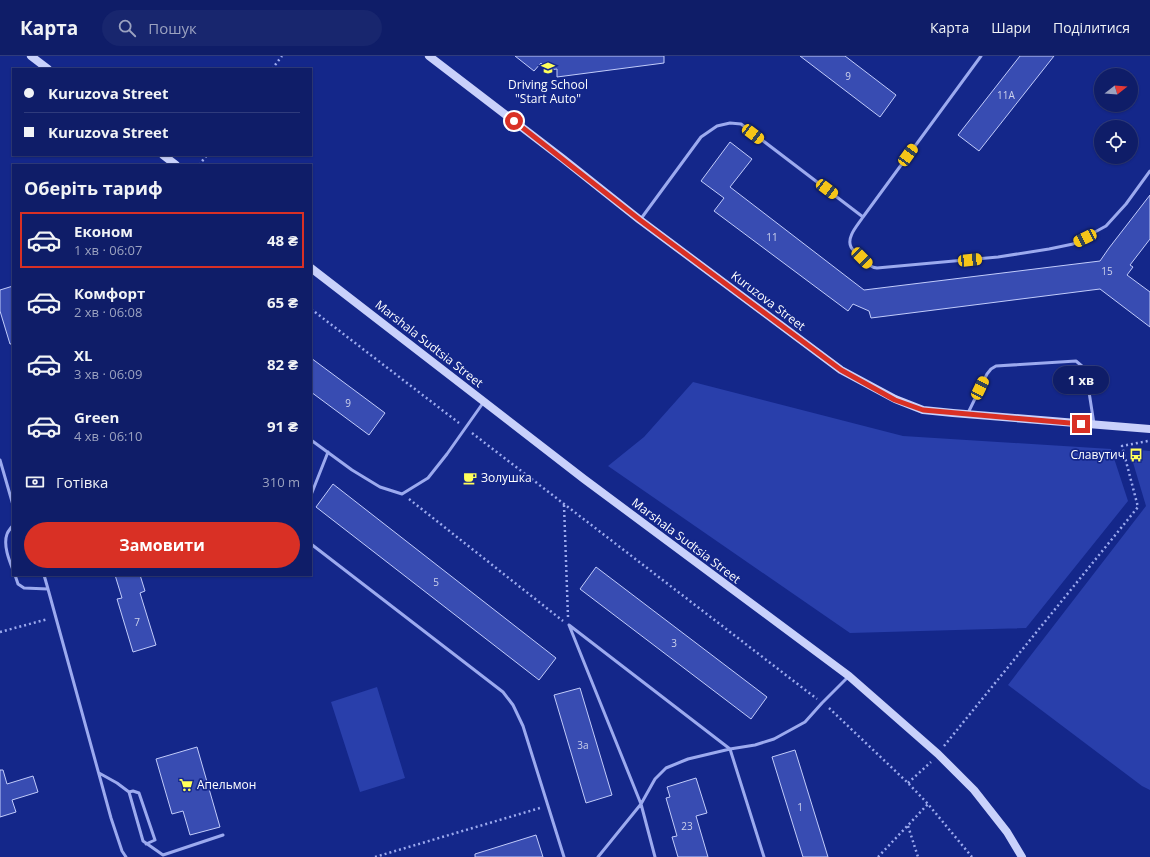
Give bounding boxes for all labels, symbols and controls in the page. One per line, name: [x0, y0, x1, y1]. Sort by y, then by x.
search box: [102, 10, 382, 46]
text: Карта: [20, 15, 78, 41]
icon: search: [116, 17, 138, 39]
text: Пошук: [148, 18, 197, 38]
text: Карта: [930, 18, 969, 37]
text: Шари: [991, 18, 1031, 37]
text: Поділитися: [1053, 18, 1130, 37]
school or university icon: Driving School "Start Auto": [540, 60, 556, 76]
north arrow: [1094, 68, 1138, 112]
map controls: [1094, 68, 1138, 164]
house number: 9: [845, 69, 851, 83]
place label: Driving School "Start Auto": [508, 76, 588, 107]
text: Kuruzova Street: [48, 83, 168, 103]
house number: 11А: [997, 88, 1016, 102]
route start: [505, 112, 523, 130]
button: locate: [1094, 120, 1138, 164]
text: Kuruzova Street: [48, 122, 168, 142]
car: [740, 122, 766, 146]
car: [896, 142, 920, 168]
text: Оберіть тариф: [24, 176, 163, 200]
car: [814, 177, 840, 201]
text: Економ: [74, 221, 133, 241]
icon: car: [26, 222, 62, 258]
car: [1072, 227, 1098, 249]
text: 48 ₴: [267, 230, 298, 250]
house number: 11: [766, 230, 778, 244]
text: 1 хв · 06:07: [74, 241, 142, 259]
car: [849, 245, 875, 271]
car: [957, 253, 983, 267]
house number: 15: [1101, 264, 1113, 278]
street label: Kuruzova Street: [728, 267, 809, 334]
text: Комфорт: [74, 283, 145, 303]
icon: car: [26, 284, 62, 320]
text: 65 ₴: [267, 292, 298, 312]
street label: Marshala Sudtsia Street: [372, 296, 487, 391]
text: 2 хв · 06:08: [74, 303, 142, 321]
text: XL: [74, 345, 92, 365]
icon: car: [26, 346, 62, 382]
text: 82 ₴: [267, 354, 298, 374]
text: 3 хв · 06:09: [74, 365, 142, 383]
callout: 1 хв: [1053, 366, 1109, 394]
text: 1 хв: [1068, 371, 1094, 389]
car: [969, 375, 991, 401]
house number: 9: [345, 396, 351, 410]
text: Green: [74, 407, 119, 427]
icon: car: [26, 408, 62, 444]
route end: [1072, 415, 1090, 433]
text: 91 ₴: [267, 416, 298, 436]
text: 4 хв · 06:10: [74, 427, 142, 445]
place label: Славутич: [1070, 446, 1125, 463]
bus stop icon: Славутич: [1128, 447, 1144, 463]
place label: Золушка: [481, 469, 532, 486]
cafe icon: Золушка: [462, 470, 478, 486]
icon: cash: [24, 471, 46, 493]
text: Готівка: [56, 472, 108, 492]
text: 310 m: [262, 473, 300, 491]
street label: Marshala Sudtsia Street: [628, 494, 744, 587]
button: Замовити: [24, 522, 300, 568]
house number: 5: [433, 575, 439, 589]
house number: 7: [134, 615, 140, 629]
house number: 3: [671, 636, 677, 650]
house number: 3а: [577, 738, 589, 752]
place label: Апельмон: [197, 776, 256, 793]
supermarket icon: Апельмон: [178, 777, 194, 793]
house number: 1: [797, 800, 803, 814]
house number: 23: [681, 819, 693, 833]

